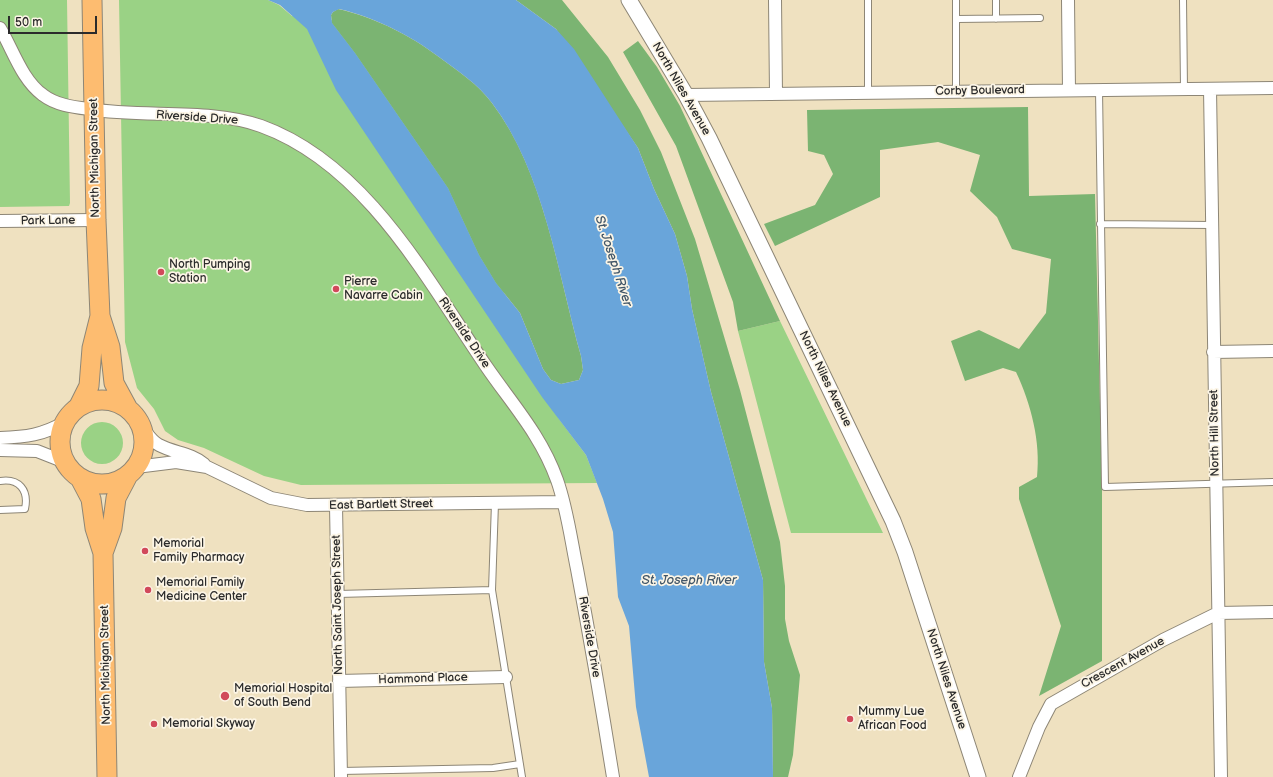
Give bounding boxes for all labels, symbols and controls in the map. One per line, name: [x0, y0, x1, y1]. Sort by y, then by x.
scale bar: [10, 8, 99, 34]
text: 50 m: [15, 15, 42, 30]
street label: North Niles Avenue: [649, 40, 713, 138]
street label: Corby Boulevard: [935, 83, 1025, 99]
street label: North Michigan Street: [87, 98, 103, 218]
street label: Riverside Drive: [156, 108, 238, 128]
street label: Park Lane: [21, 213, 75, 229]
water label: St. Joseph River: [591, 213, 635, 309]
place label: North Pumping Station: [169, 258, 250, 286]
marker: North Pumping Station: [156, 267, 166, 277]
place label: Pierre Navarre Cabin: [344, 275, 423, 303]
marker: Pierre Navarre Cabin: [331, 284, 341, 294]
street label: Riverside Drive: [435, 295, 493, 371]
street label: North Niles Avenue: [796, 329, 854, 429]
street label: North Hill Street: [1207, 389, 1223, 477]
street label: East Bartlett Street: [329, 497, 433, 513]
street label: North Saint Joseph Street: [330, 535, 346, 675]
place label: Memorial Family Pharmacy: [153, 537, 244, 565]
marker: Memorial Family Pharmacy: [140, 546, 150, 556]
water label: St. Joseph River: [642, 573, 736, 589]
place label: Memorial Family Medicine Center: [156, 576, 247, 604]
marker: Memorial Family Medicine Center: [143, 585, 153, 595]
street label: Riverside Drive: [575, 595, 603, 679]
street label: North Michigan Street: [98, 605, 114, 725]
street label: North Niles Avenue: [923, 627, 969, 731]
street label: Crescent Avenue: [1079, 634, 1167, 692]
street label: Hammond Place: [378, 670, 468, 688]
place label: Memorial Hospital of South Bend: [234, 682, 332, 710]
marker: Memorial Hospital of South Bend: [219, 690, 231, 702]
place label: Mummy Lue African Food: [858, 705, 927, 733]
marker: Mummy Lue African Food: [845, 714, 855, 724]
place label: Memorial Skyway: [162, 717, 255, 731]
marker: Memorial Skyway: [149, 719, 159, 729]

